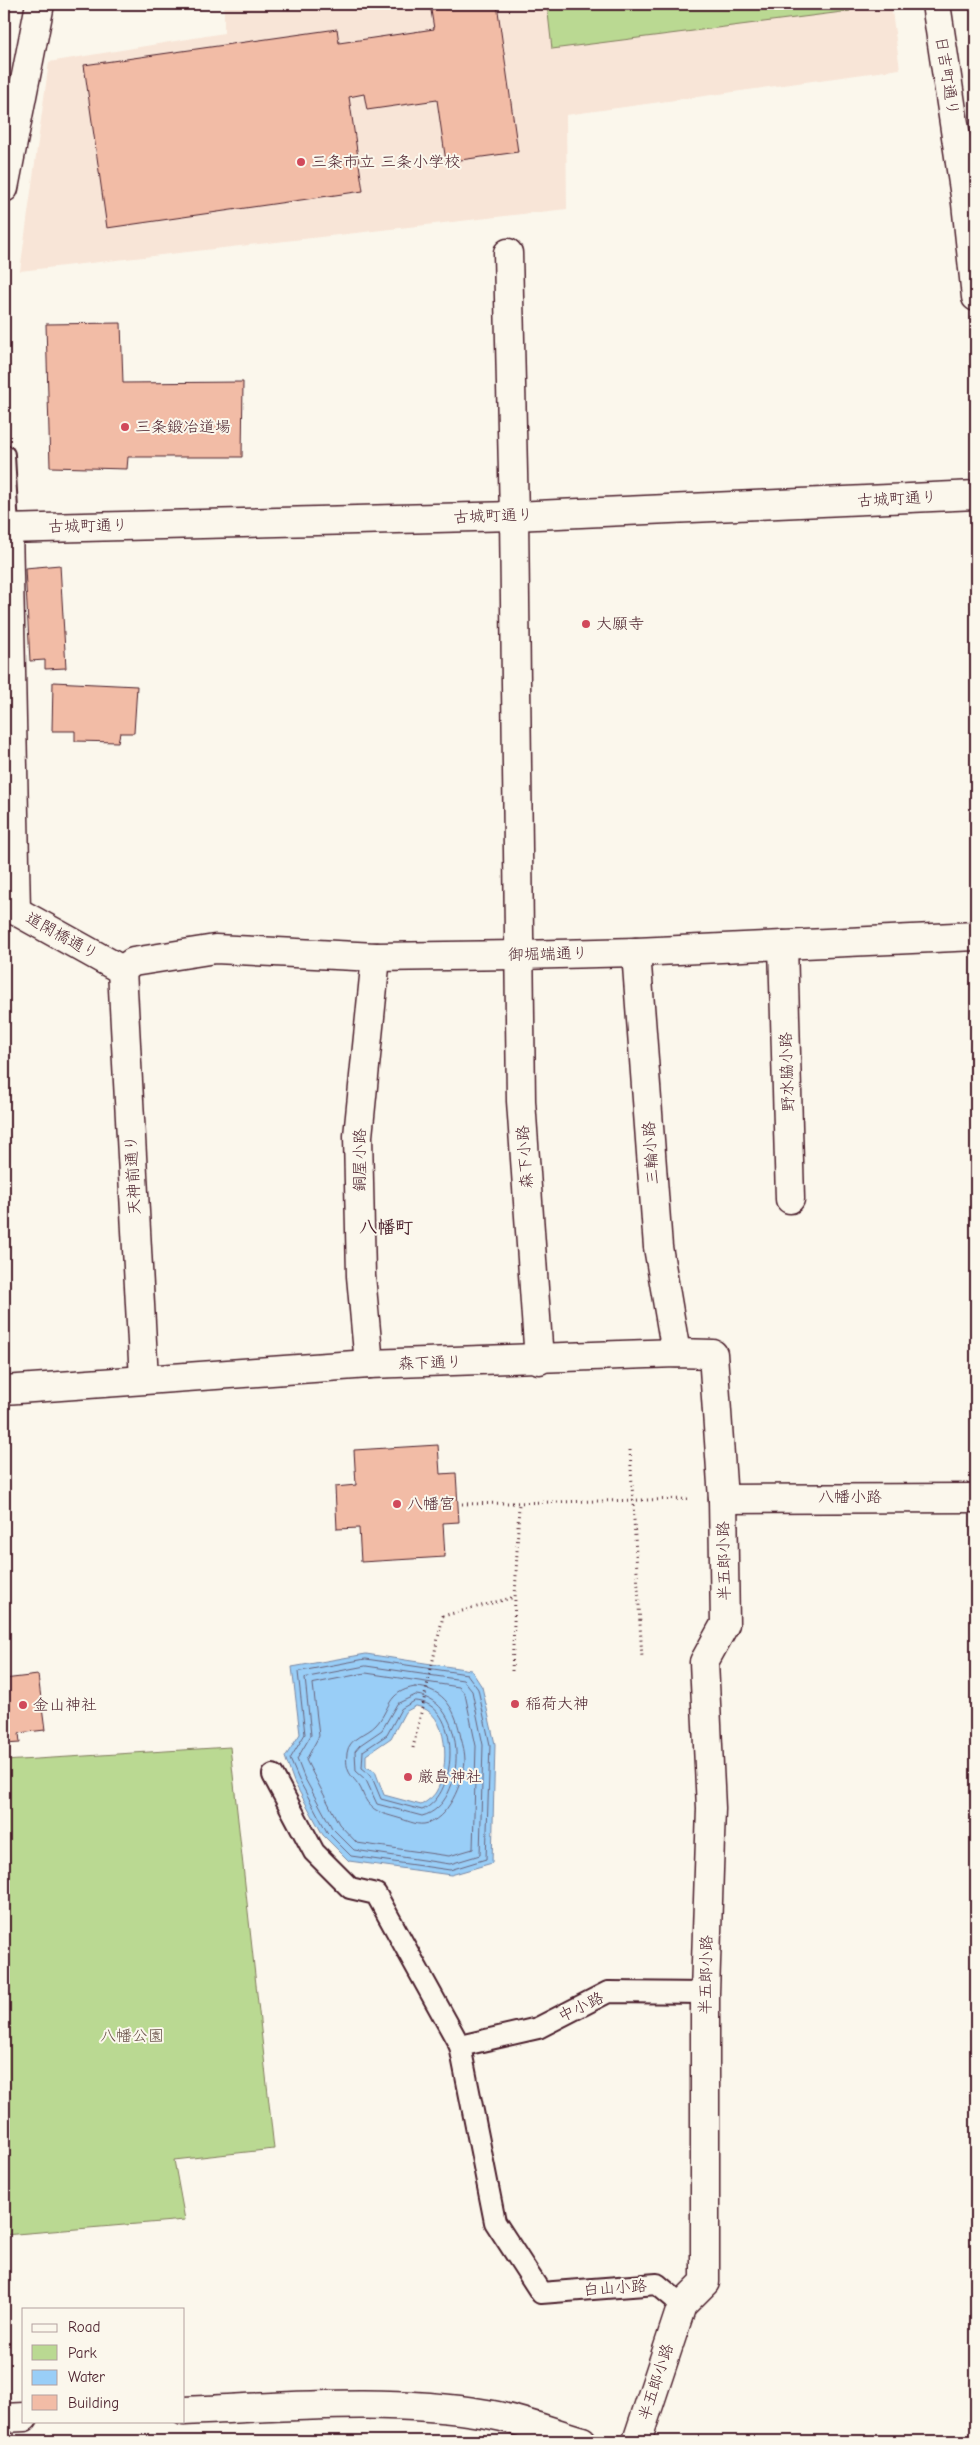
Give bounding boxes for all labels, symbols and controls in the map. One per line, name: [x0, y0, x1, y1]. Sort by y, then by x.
street label: 日吉町通り: [932, 35, 962, 117]
place label: 三条市立 三条小学校: [311, 153, 460, 171]
marker: 三条市立 三条小学校: [295, 156, 307, 168]
place label: 三条鍛冶道場: [135, 418, 231, 436]
marker: 三条鍛冶道場: [119, 421, 131, 433]
street label: 古城町通り: [857, 488, 937, 510]
street label: 古城町通り: [453, 506, 533, 526]
street label: 古城町通り: [48, 516, 128, 536]
place label: 大願寺: [596, 615, 644, 633]
marker: 大願寺: [580, 618, 592, 630]
street label: 道閑橋通り: [23, 909, 101, 963]
street label: 御堀端通り: [508, 944, 588, 964]
street label: 野水脇小路: [777, 1032, 797, 1112]
street label: 三輪小路: [640, 1120, 662, 1186]
street label: 森下小路: [514, 1124, 536, 1190]
street label: 銅屋小路: [351, 1128, 369, 1192]
street label: 天神前通り: [122, 1135, 144, 1215]
district label: 八幡町: [359, 1217, 413, 1238]
street label: 森下通り: [398, 1353, 462, 1373]
street label: 八幡小路: [818, 1488, 882, 1506]
place label: 八幡宮: [407, 1495, 455, 1513]
marker: 八幡宮: [391, 1498, 403, 1510]
street label: 半五郎小路: [714, 1521, 734, 1601]
place label: 稲荷大神: [525, 1695, 589, 1713]
place label: 金山神社: [33, 1696, 97, 1714]
marker: 稲荷大神: [509, 1698, 521, 1710]
marker: 金山神社: [17, 1699, 29, 1711]
place label: 厳島神社: [418, 1768, 482, 1786]
marker: 厳島神社: [402, 1771, 414, 1783]
street label: 半五郎小路: [696, 1935, 716, 2015]
street label: 中小路: [555, 1988, 607, 2026]
park label: 八幡公園: [100, 2027, 164, 2045]
street label: 白山小路: [582, 2277, 648, 2299]
legend: [22, 2308, 185, 2422]
text: Road: [68, 2318, 100, 2336]
street label: 半五郎小路: [635, 2341, 677, 2423]
text: Park: [68, 2344, 97, 2362]
text: Water: [68, 2368, 105, 2386]
text: Building: [68, 2394, 119, 2412]

